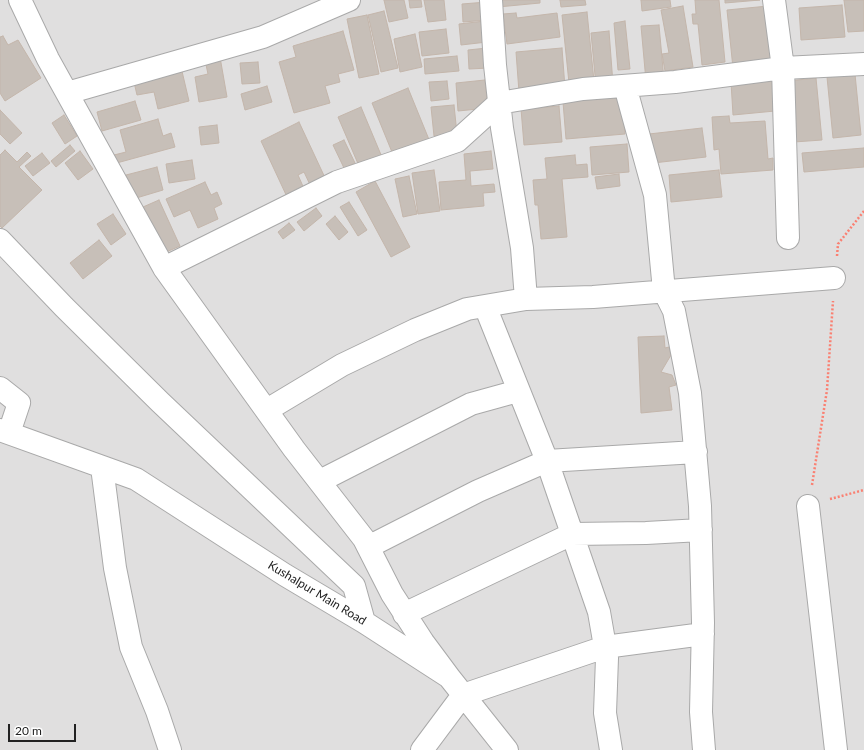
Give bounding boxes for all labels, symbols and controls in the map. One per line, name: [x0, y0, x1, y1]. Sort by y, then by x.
street label: Kushalpur Main Road: [265, 558, 369, 628]
scale bar: [10, 716, 78, 742]
text: 20 m: [15, 723, 42, 738]

